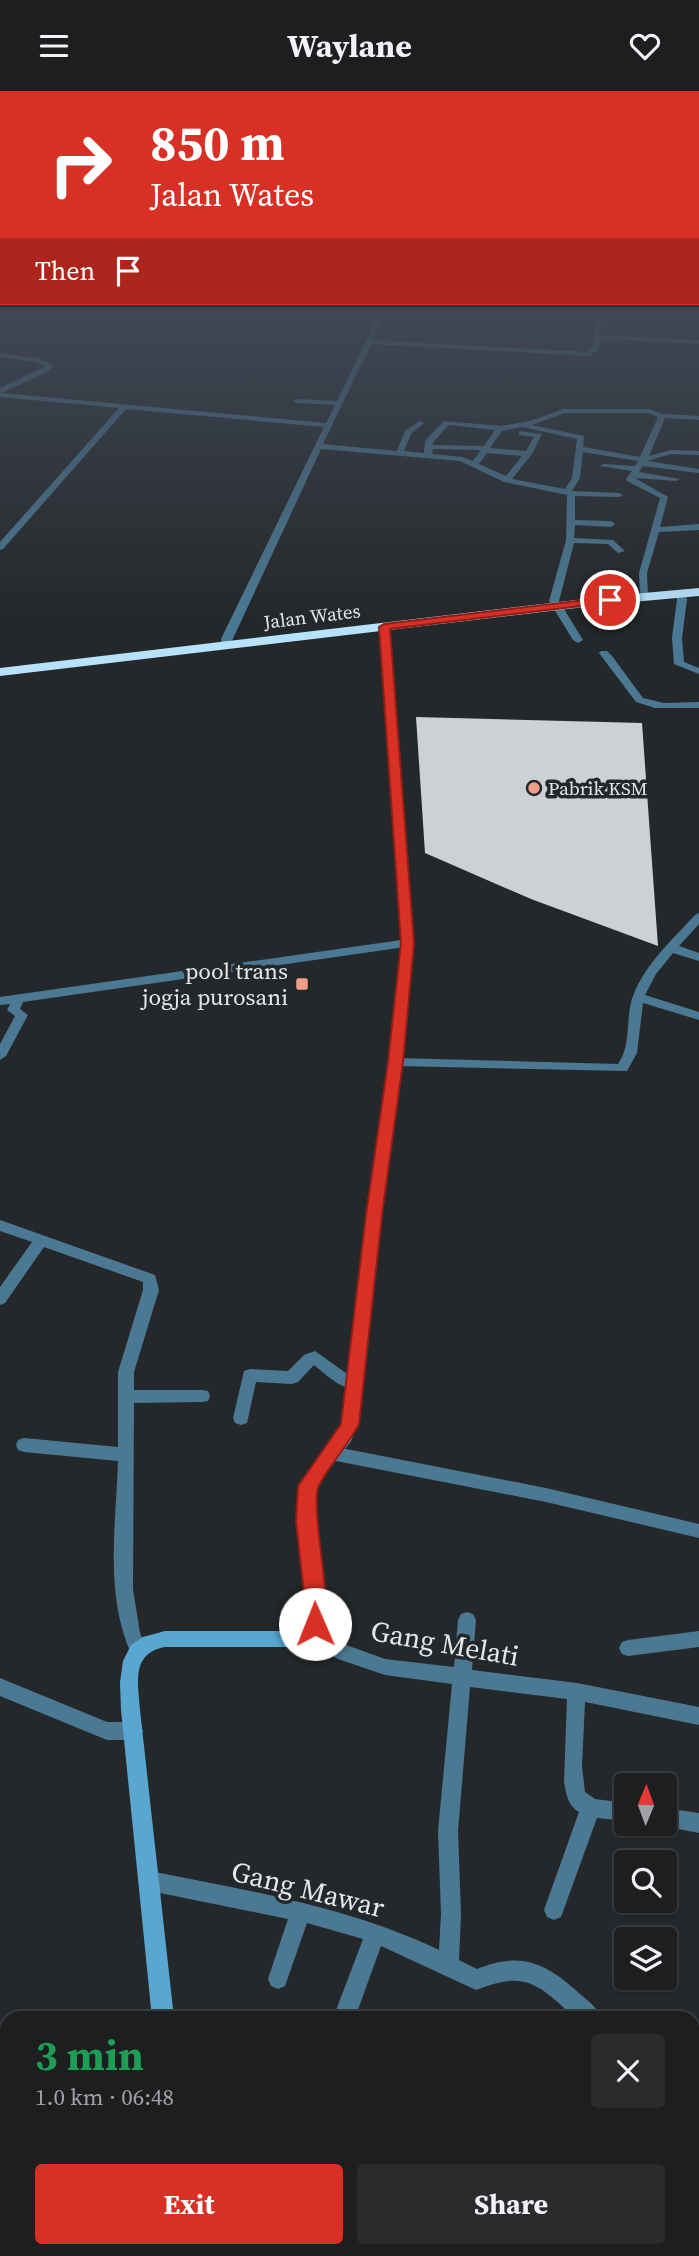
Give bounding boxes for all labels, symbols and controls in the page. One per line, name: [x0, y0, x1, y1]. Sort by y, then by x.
text: Waylane: [287, 24, 412, 68]
icon: menu: [35, 27, 73, 65]
icon: heart: [626, 27, 664, 65]
text: 850 m: [150, 109, 285, 176]
icon: right: [35, 119, 126, 210]
text: Jalan Wates: [150, 173, 314, 217]
icon: arrive: [109, 252, 147, 290]
text: Then: [35, 253, 95, 289]
pin: [580, 570, 640, 630]
icon: arrive: [591, 581, 629, 619]
street label: Jalan Wates: [261, 597, 362, 635]
place label: Pabrik KSM: [548, 775, 648, 801]
marker: Pabrik KSM: [526, 780, 542, 796]
place label: pool trans jogja purosani: [140, 955, 288, 1013]
marker: pool trans jogja purosani: [294, 976, 310, 992]
position arrow: [278, 1587, 352, 1661]
street label: Gang Melati: [368, 1611, 522, 1675]
north arrow: [614, 1773, 677, 1836]
map controls: [614, 1773, 677, 1990]
button: search: [614, 1850, 677, 1913]
street label: Gang Mawar: [227, 1852, 389, 1926]
button: layers: [614, 1927, 677, 1990]
text: 3 min: [35, 2026, 144, 2084]
button: close: [591, 2034, 665, 2108]
text: 1.0 km · 06:48: [35, 2081, 174, 2113]
button: Exit: [35, 2164, 343, 2244]
button: Share: [357, 2164, 665, 2244]

